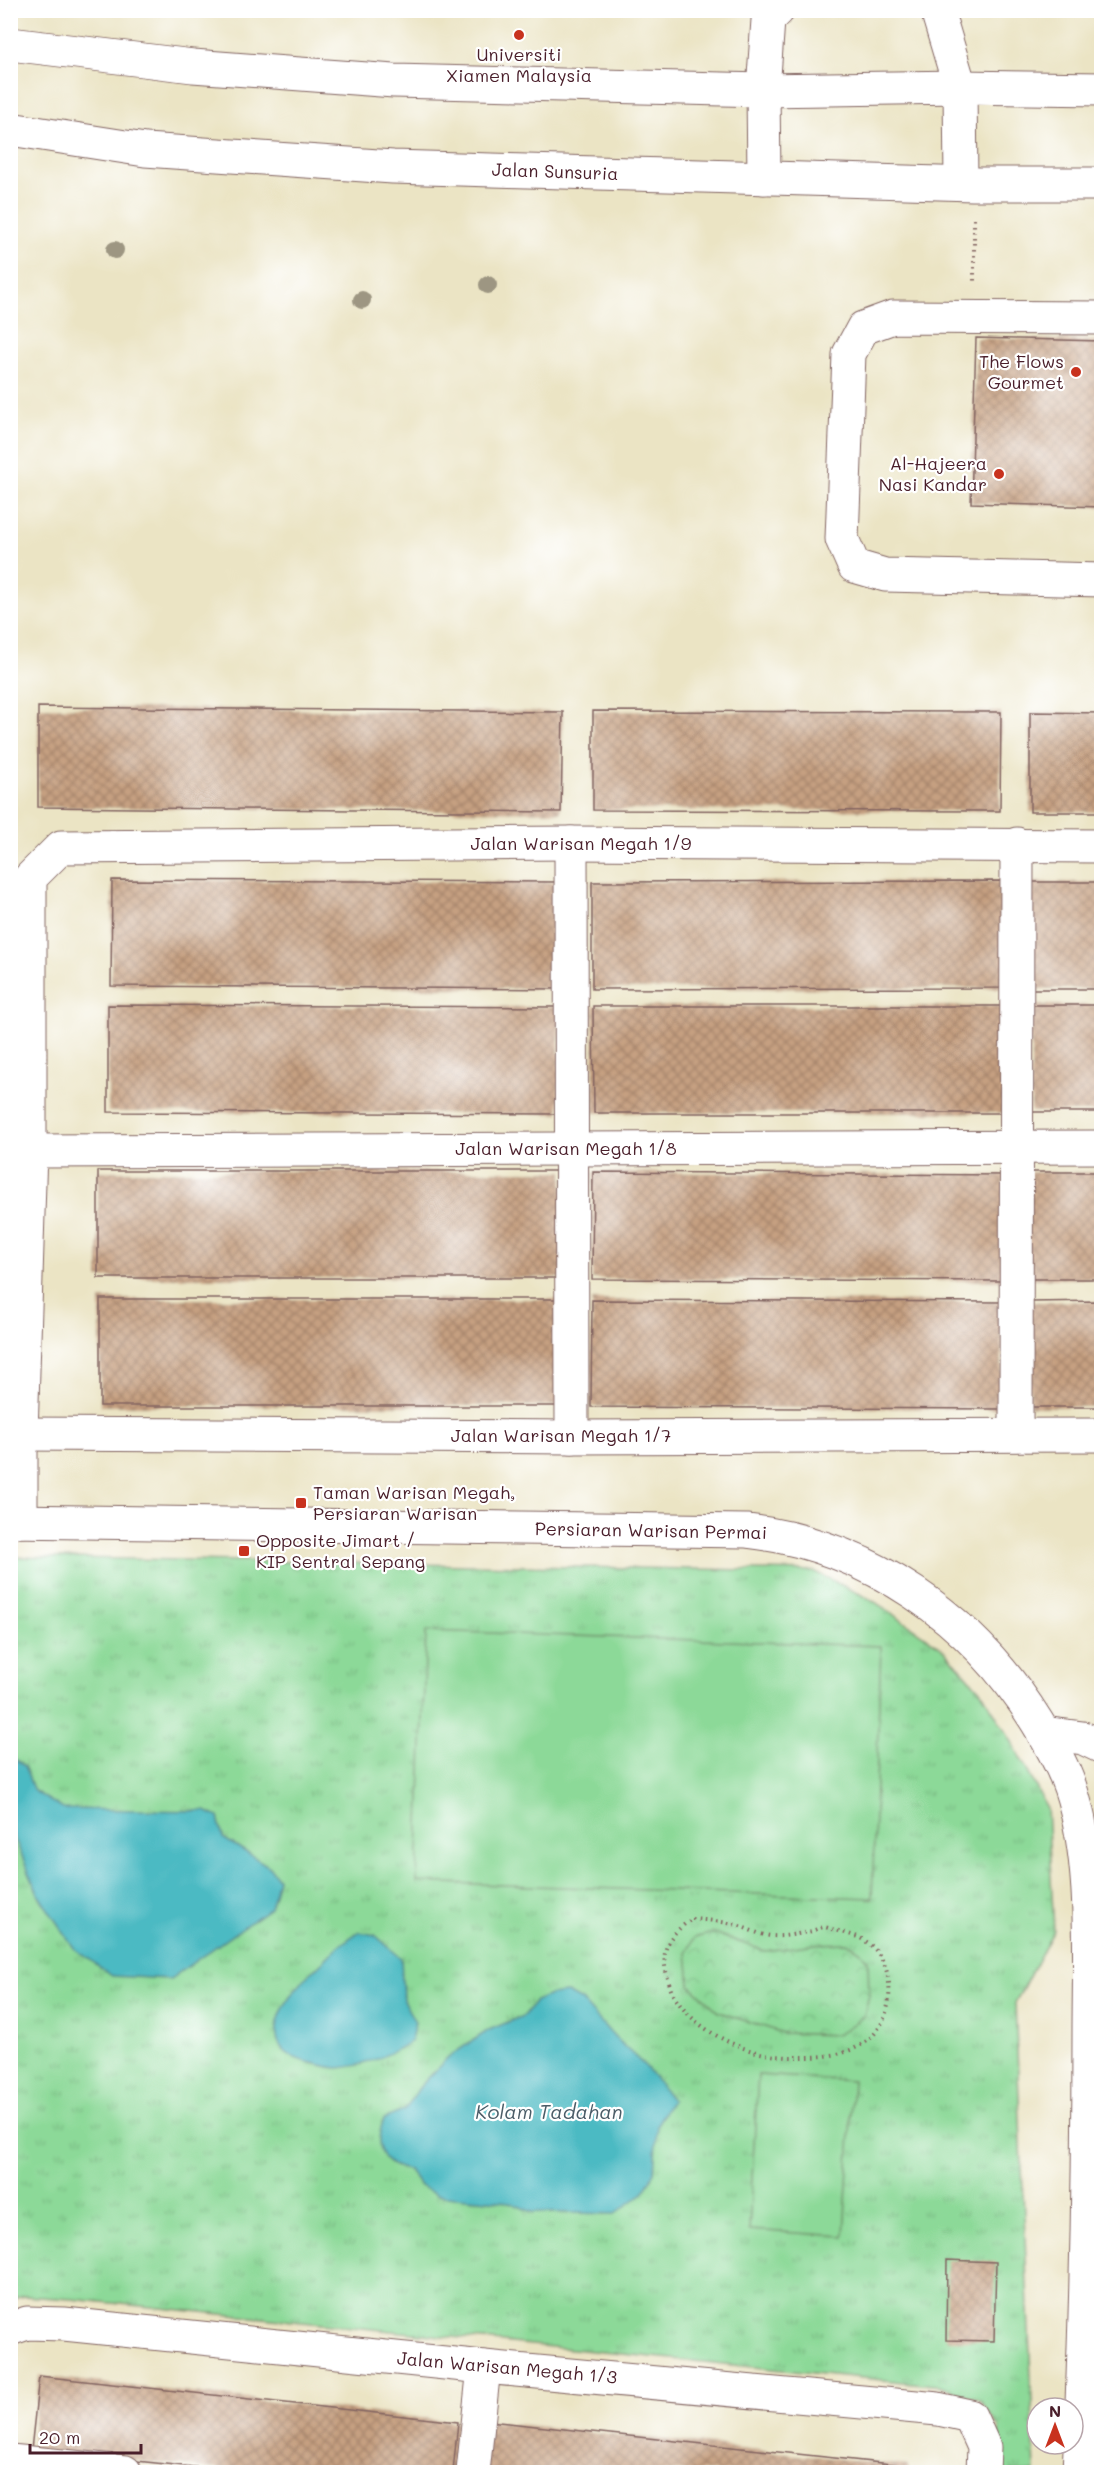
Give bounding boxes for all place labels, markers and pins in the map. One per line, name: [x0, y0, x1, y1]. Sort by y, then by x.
marker: Universiti Xiamen Malaysia: [512, 28, 526, 42]
place label: Universiti Xiamen Malaysia: [446, 42, 592, 87]
place label: The Flows Gourmet: [979, 349, 1064, 394]
marker: The Flows Gourmet: [1069, 365, 1083, 379]
place label: Al-Hajeera Nasi Kandar: [879, 451, 987, 496]
marker: Al-Hajeera Nasi Kandar: [992, 467, 1006, 481]
place label: Taman Warisan Megah, Persiaran Warisan: [313, 1480, 515, 1525]
marker: Taman Warisan Megah, Persiaran Warisan: [294, 1496, 308, 1510]
place label: Opposite Jimart / KIP Sentral Sepang: [256, 1528, 425, 1573]
marker: Opposite Jimart / KIP Sentral Sepang: [237, 1544, 251, 1558]

